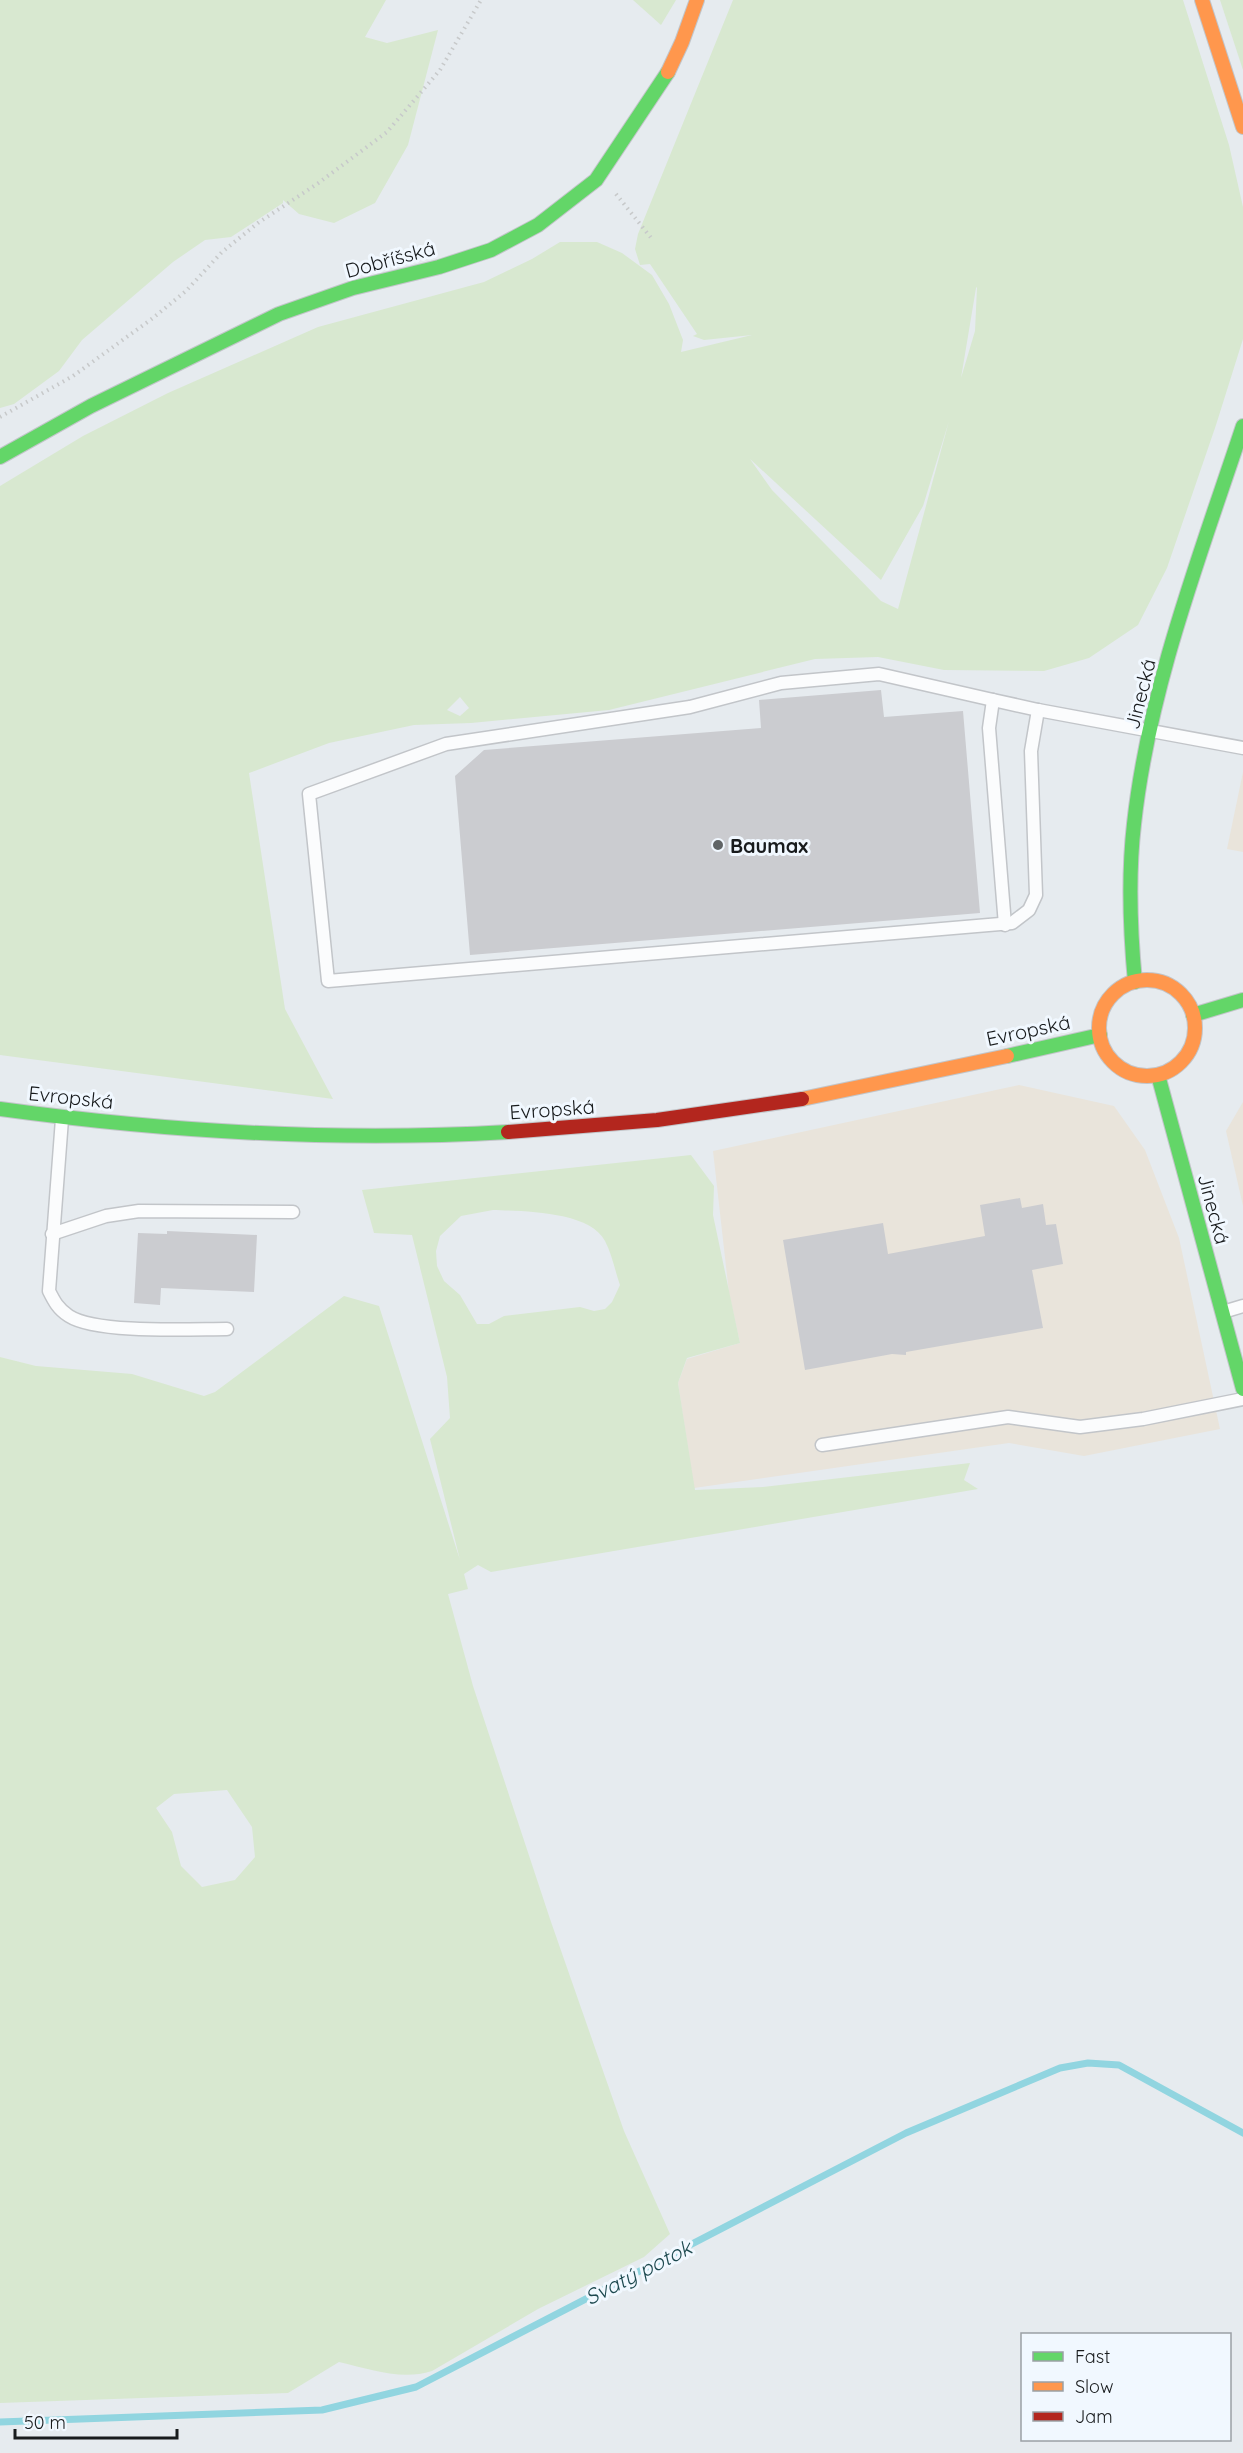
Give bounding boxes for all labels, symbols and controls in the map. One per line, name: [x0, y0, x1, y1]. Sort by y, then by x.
street label: Dobříšská: [342, 235, 438, 283]
street label: Jinecká: [1119, 656, 1161, 732]
place label: Baumax: [730, 833, 808, 858]
marker: Baumax: [711, 838, 725, 852]
street label: Evropská: [984, 1009, 1072, 1051]
street label: Evropská: [27, 1080, 115, 1114]
street label: Evropská: [509, 1094, 595, 1124]
street label: Jinecká: [1193, 1171, 1235, 1247]
water label: Svatý potok: [580, 2233, 697, 2310]
legend: [1021, 2333, 1231, 2441]
text: Fast: [1075, 2345, 1110, 2368]
text: Slow: [1075, 2375, 1113, 2398]
scale bar: [15, 2402, 177, 2440]
text: Jam: [1075, 2405, 1113, 2428]
text: 50 m: [24, 2411, 66, 2434]

